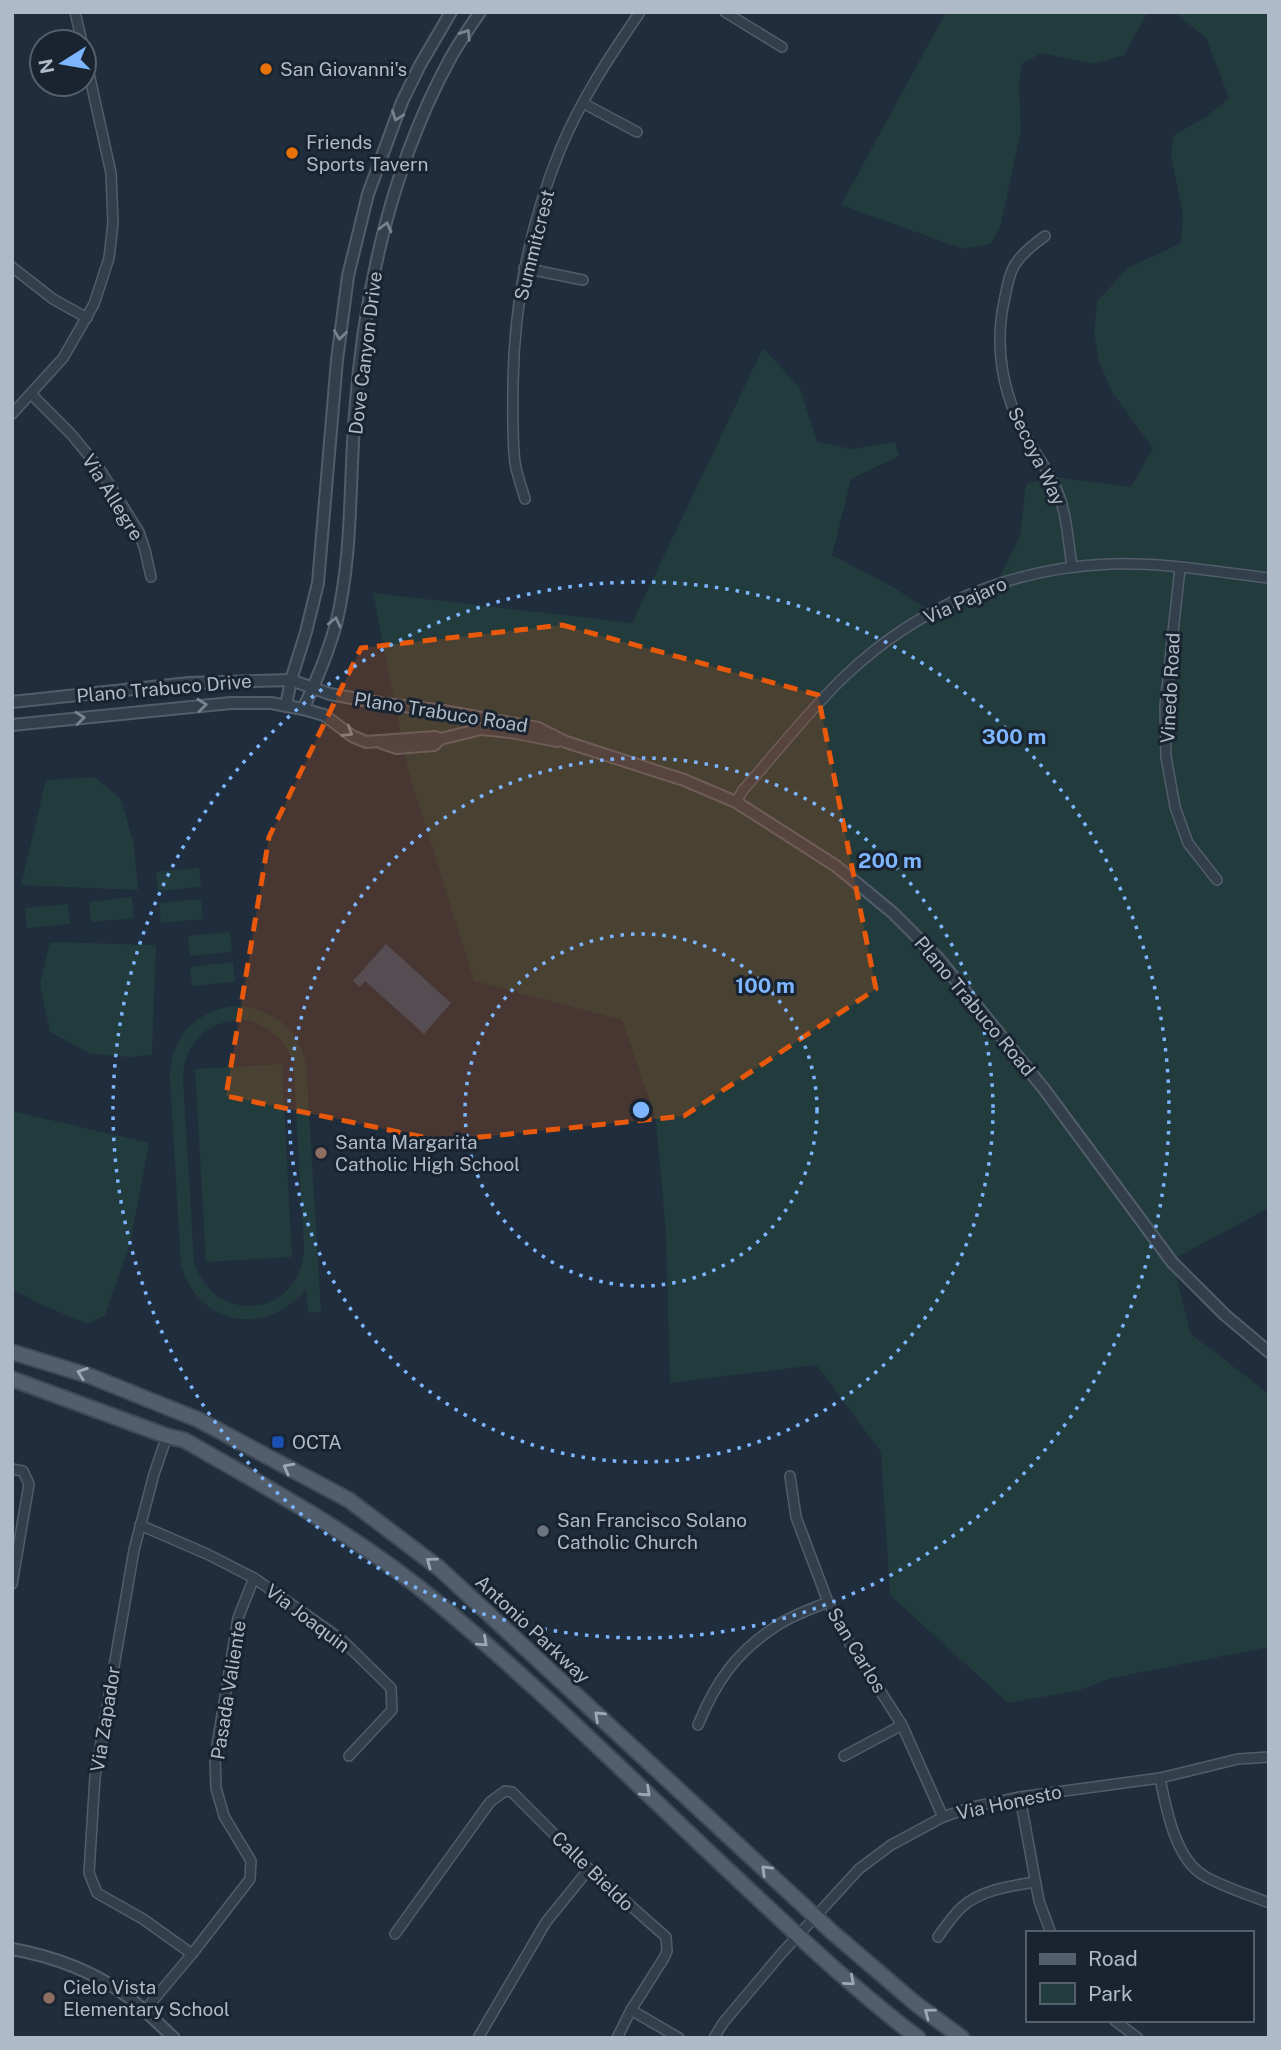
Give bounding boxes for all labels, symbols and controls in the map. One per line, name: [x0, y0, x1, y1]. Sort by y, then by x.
north arrow: [28, 28, 98, 98]
one-way arrow: [458, 29, 470, 42]
text: N: [34, 57, 59, 76]
place label: San Giovanni's: [280, 58, 407, 80]
marker: San Giovanni's: [258, 61, 274, 77]
one-way arrow: [391, 109, 405, 121]
place label: Friends Sports Tavern: [306, 131, 428, 175]
marker: Friends Sports Tavern: [284, 145, 300, 161]
street label: Summitcrest: [510, 187, 558, 303]
one-way arrow: [378, 222, 392, 234]
street label: Dove Canyon Drive: [344, 270, 386, 436]
one-way arrow: [333, 329, 348, 341]
street label: Secoya Way: [1004, 403, 1070, 509]
street label: Via Allegre: [78, 450, 148, 544]
street label: Via Pajaro: [920, 572, 1010, 628]
one-way arrow: [327, 616, 342, 628]
street label: Vinedo Road: [1156, 632, 1184, 744]
street label: Plano Trabuco Drive: [75, 669, 253, 707]
street label: Plano Trabuco Road: [353, 687, 529, 737]
one-way arrow: [196, 698, 207, 713]
one-way arrow: [74, 710, 86, 725]
one-way arrow: [340, 723, 353, 736]
text: 300 m: [982, 724, 1046, 749]
text: 200 m: [858, 848, 922, 873]
street label: Plano Trabuco Road: [910, 932, 1040, 1080]
text: 100 m: [735, 973, 795, 998]
centre of rings: [629, 1098, 653, 1122]
place label: Santa Margarita Catholic High School: [335, 1131, 520, 1175]
marker: Santa Margarita Catholic High School: [313, 1145, 329, 1161]
one-way arrow: [76, 1367, 89, 1381]
place label: OCTA: [292, 1431, 342, 1453]
marker: OCTA: [270, 1434, 286, 1450]
one-way arrow: [283, 1463, 296, 1476]
place label: San Francisco Solano Catholic Church: [557, 1509, 747, 1553]
marker: San Francisco Solano Catholic Church: [535, 1523, 551, 1539]
one-way arrow: [426, 1558, 439, 1571]
street label: Antonio Parkway: [471, 1570, 595, 1688]
street label: Via Joaquin: [262, 1579, 354, 1657]
street label: San Carlos: [823, 1604, 891, 1696]
street label: Pasada Valiente: [206, 1619, 250, 1761]
one-way arrow: [475, 1634, 488, 1647]
street label: Via Zapador: [86, 1665, 124, 1773]
one-way arrow: [594, 1711, 607, 1724]
street label: Via Honesto: [955, 1780, 1063, 1824]
one-way arrow: [638, 1784, 651, 1797]
street label: Calle Bieldo: [548, 1827, 638, 1915]
one-way arrow: [761, 1866, 774, 1878]
legend: [1026, 1931, 1253, 2022]
text: Road: [1088, 1946, 1138, 1971]
one-way arrow: [842, 1973, 855, 1985]
place label: Cielo Vista Elementary School: [63, 1976, 230, 2020]
text: Park: [1088, 1981, 1133, 2006]
marker: Cielo Vista Elementary School: [41, 1990, 57, 2006]
one-way arrow: [924, 2009, 937, 2022]

